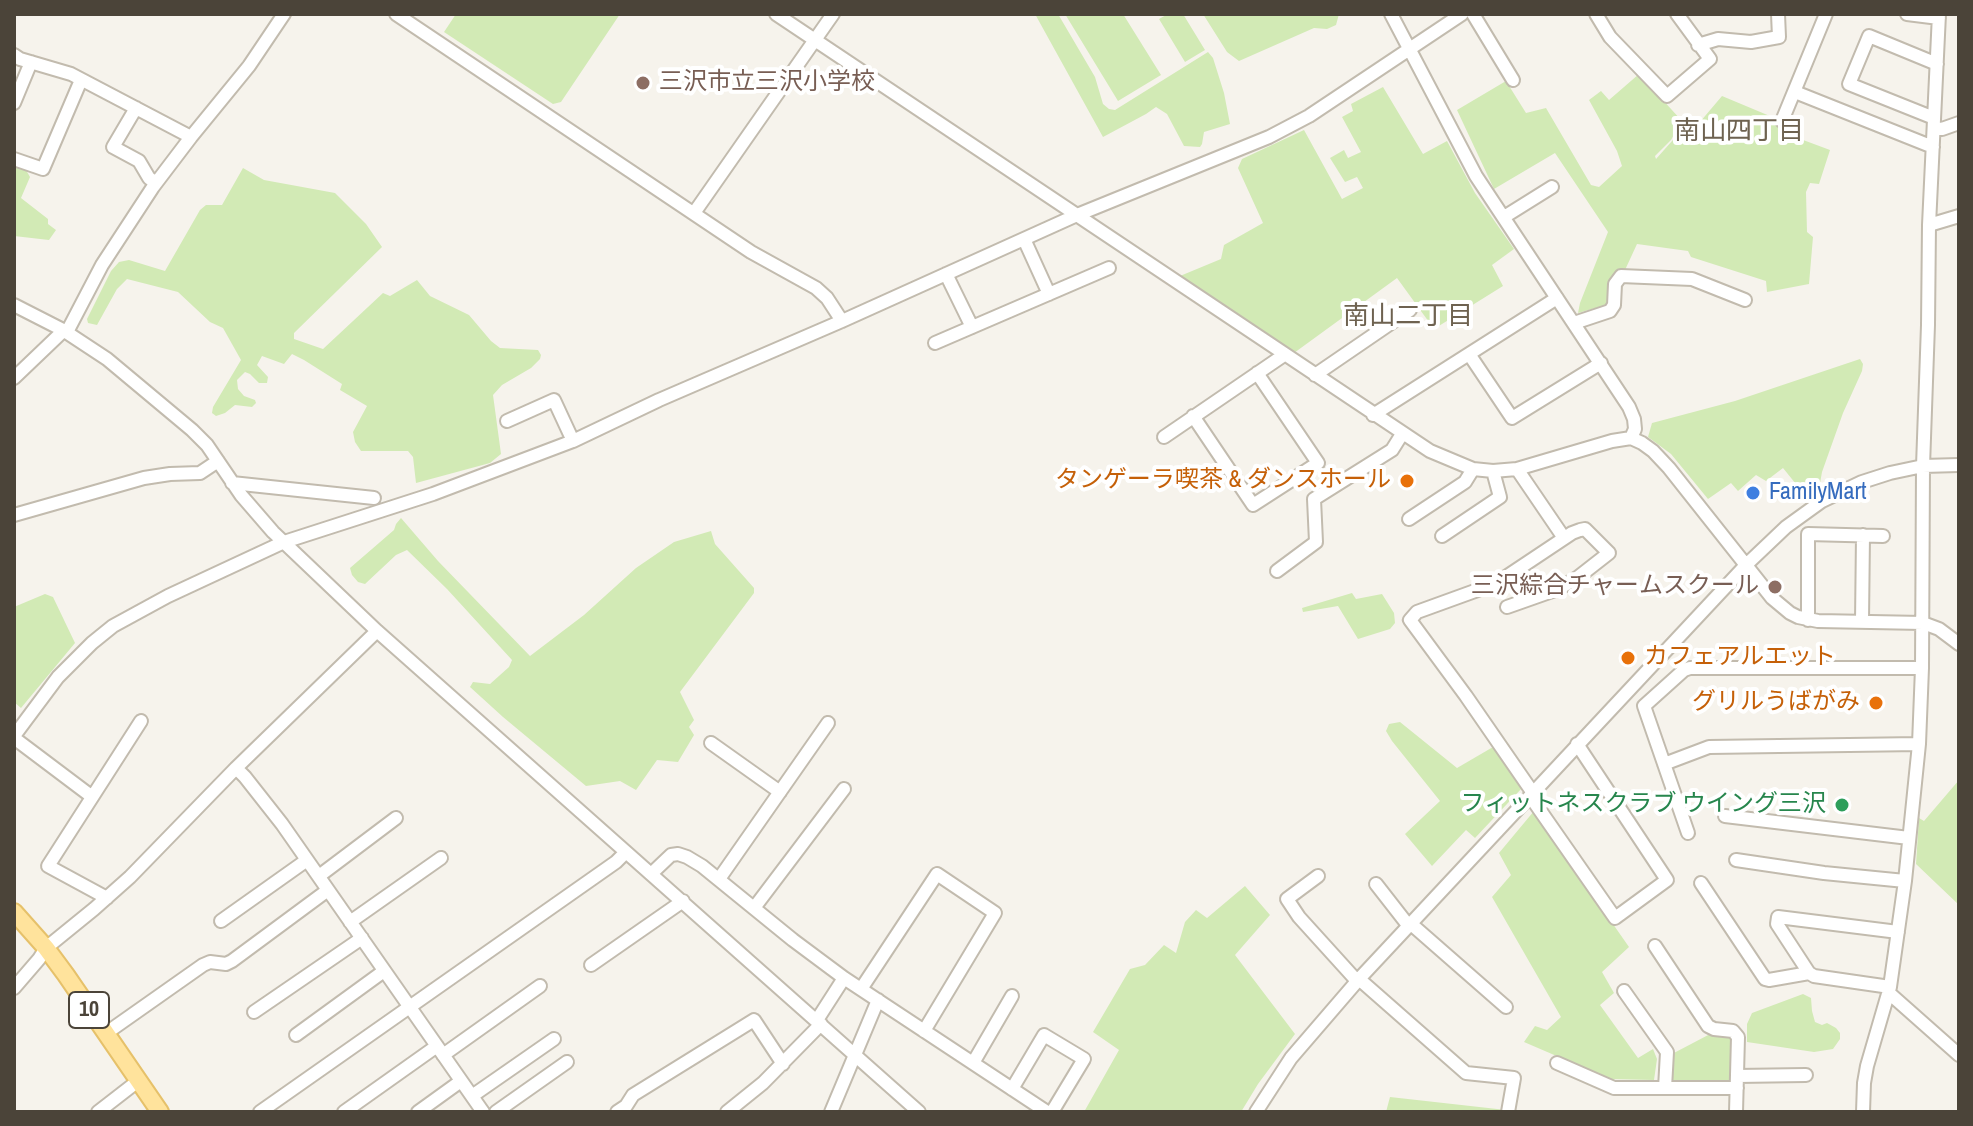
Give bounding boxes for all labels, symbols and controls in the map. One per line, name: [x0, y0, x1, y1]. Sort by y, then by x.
place label: 三沢市立三沢小学校: [659, 69, 875, 97]
marker: 三沢市立三沢小学校: [634, 74, 652, 92]
district label: 南山四丁目: [1674, 116, 1804, 148]
district label: 南山二丁目: [1343, 301, 1473, 333]
place label: タンゲーラ喫茶 & ダンスホール: [1055, 467, 1391, 495]
marker: タンゲーラ喫茶 & ダンスホール: [1398, 472, 1416, 490]
place label: FamilyMart: [1769, 479, 1866, 507]
marker: FamilyMart: [1744, 484, 1762, 502]
place label: 三沢綜合チャームスクール: [1471, 573, 1759, 601]
marker: 三沢綜合チャームスクール: [1766, 578, 1784, 596]
place label: カフェアルエット: [1644, 644, 1836, 672]
marker: カフェアルエット: [1619, 649, 1637, 667]
place label: グリルうばがみ: [1692, 689, 1860, 717]
marker: グリルうばがみ: [1867, 694, 1885, 712]
place label: フィットネスクラブ ウイング三沢: [1461, 791, 1826, 819]
marker: フィットネスクラブ ウイング三沢: [1833, 796, 1851, 814]
road number: 10: [69, 992, 109, 1028]

